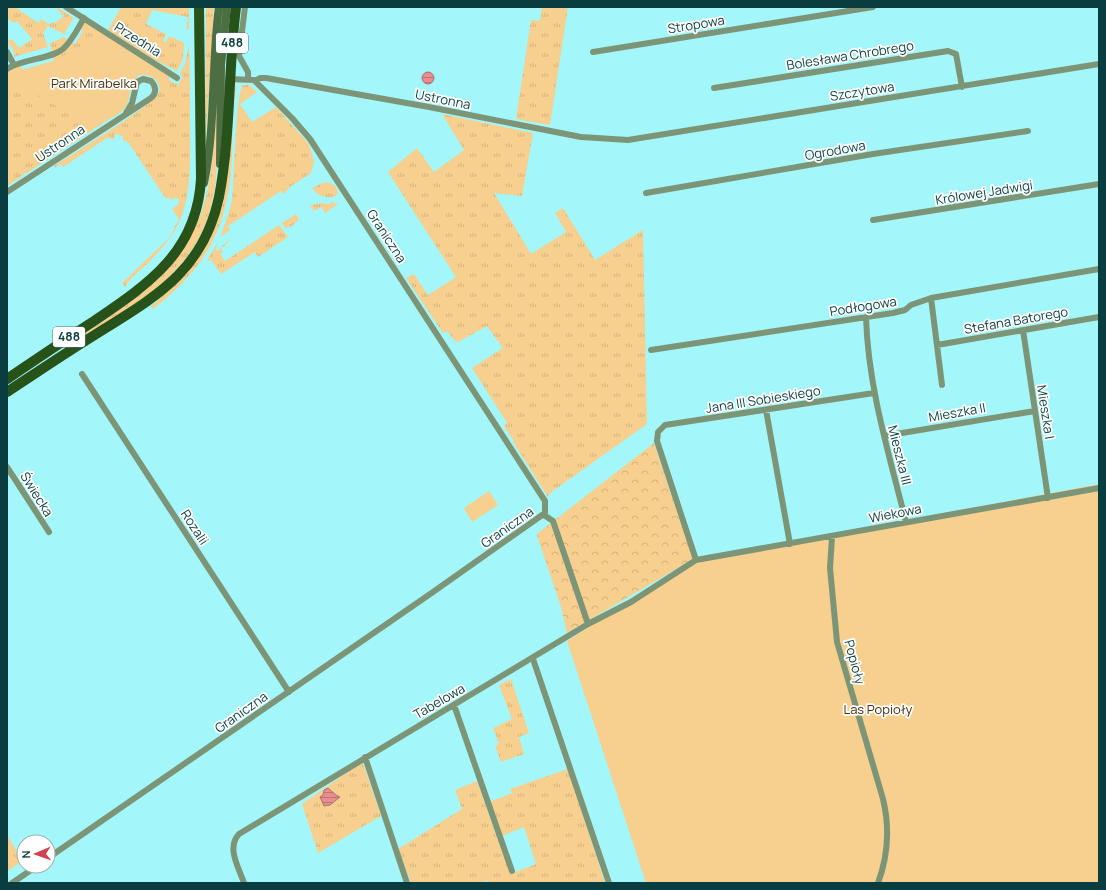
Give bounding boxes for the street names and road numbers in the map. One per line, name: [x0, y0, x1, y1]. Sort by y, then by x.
street label: Stropowa: [666, 11, 726, 37]
street label: Przednia: [111, 18, 165, 60]
road number: 488: [216, 33, 248, 53]
street label: Bolesława Chrobrego: [785, 36, 915, 74]
street label: Szczytowa: [829, 77, 895, 105]
street label: Ustronna: [414, 85, 472, 113]
street label: Ustronna: [32, 120, 88, 166]
street label: Ogrodowa: [803, 136, 867, 164]
street label: Królowej Jadwigi: [934, 175, 1034, 209]
street label: Graniczna: [363, 206, 411, 266]
street label: Podłogowa: [828, 292, 898, 320]
street label: Stefana Batorego: [963, 302, 1070, 338]
road number: 488: [53, 327, 85, 347]
street label: Jana III Sobieskiego: [704, 381, 822, 417]
street label: Mieszka I: [1033, 384, 1059, 440]
street label: Mieszka II: [927, 398, 987, 426]
street label: Mieszka III: [884, 423, 916, 487]
street label: Świecka: [16, 468, 58, 520]
street label: Wiekowa: [867, 499, 923, 527]
street label: Graniczna: [477, 502, 537, 552]
street label: Rozalii: [177, 506, 213, 548]
street label: Popioły: [840, 638, 870, 687]
street label: Tabelowa: [410, 679, 468, 723]
street label: Graniczna: [211, 687, 271, 737]

